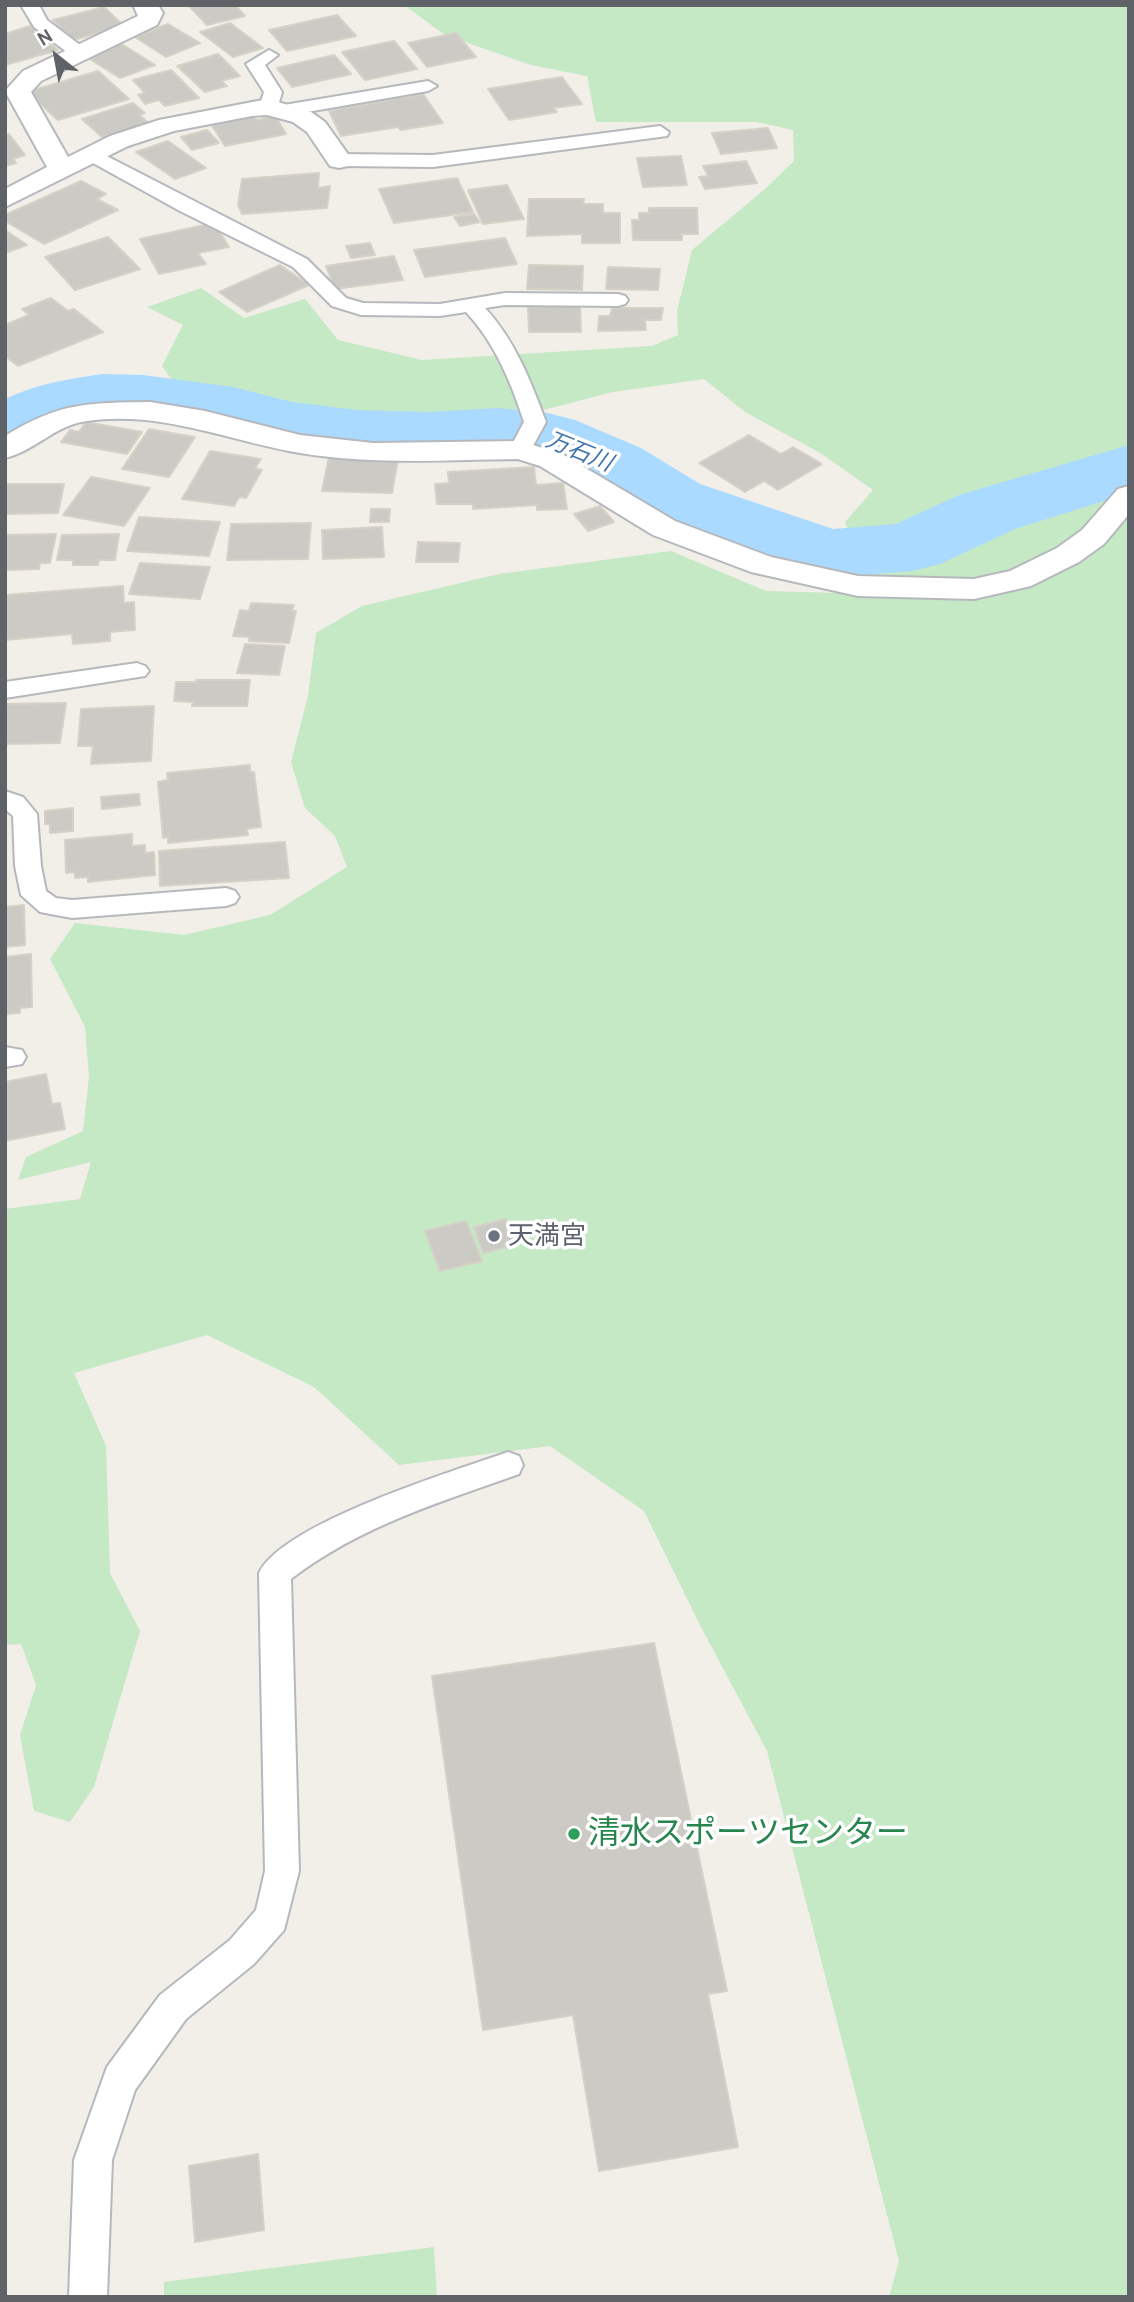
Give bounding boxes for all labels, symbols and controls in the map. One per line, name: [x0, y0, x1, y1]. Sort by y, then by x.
north arrow: [21, 21, 91, 91]
text: N: [33, 24, 57, 51]
water label: 万石川: [542, 426, 616, 478]
place label: 天満宮: [508, 1220, 586, 1252]
marker: 天満宮: [486, 1228, 502, 1244]
place label: 清水スポーツセンター: [588, 1815, 908, 1853]
marker: 清水スポーツセンター: [566, 1826, 582, 1842]

